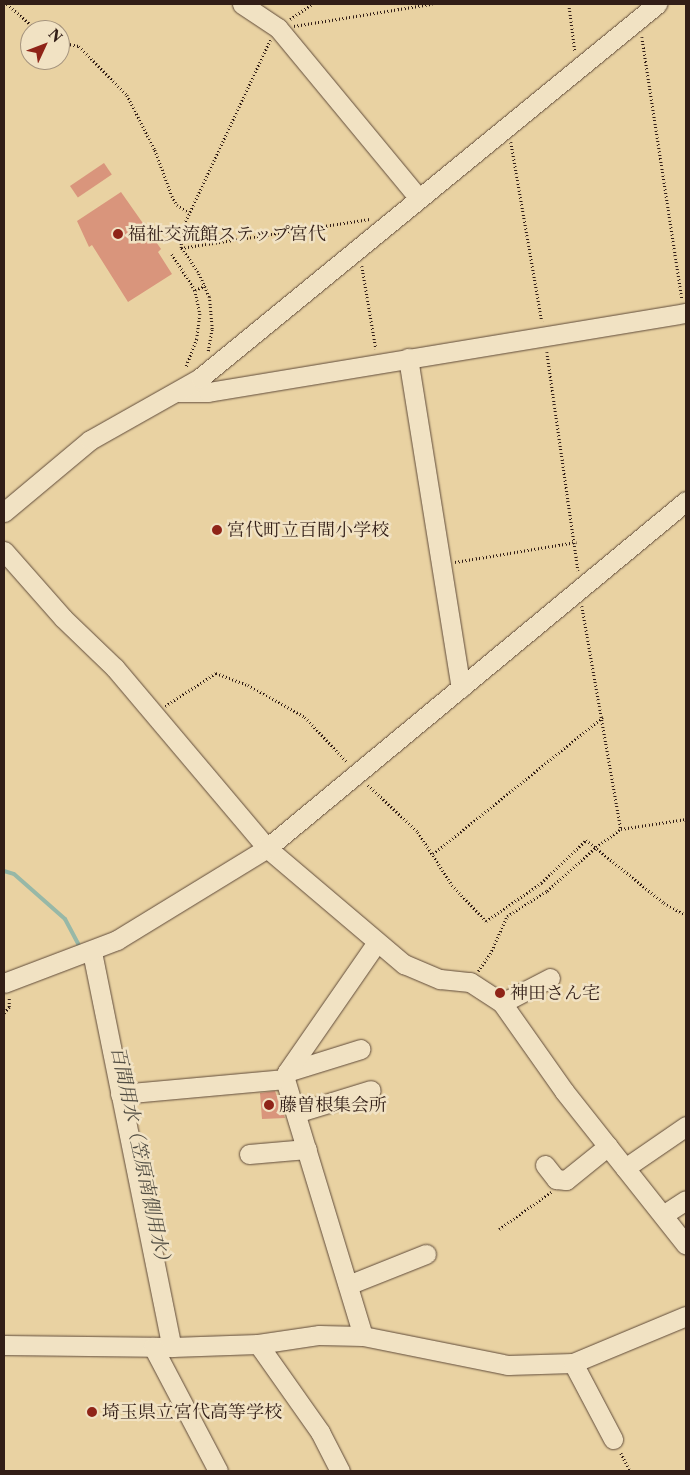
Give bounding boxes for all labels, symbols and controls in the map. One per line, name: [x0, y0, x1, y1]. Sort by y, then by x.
north arrow: [20, 20, 70, 70]
text: N: [45, 25, 66, 46]
place label: 福祉交流館ステップ宮代: [128, 223, 326, 245]
marker: 福祉交流館ステップ宮代: [112, 228, 124, 240]
place label: 宮代町立百間小学校: [227, 519, 389, 541]
marker: 宮代町立百間小学校: [211, 524, 223, 536]
place label: 神田さん宅: [510, 982, 600, 1004]
marker: 神田さん宅: [494, 987, 506, 999]
water label: 百間用水（笠原南側用水）: [106, 1044, 176, 1272]
place label: 藤曽根集会所: [279, 1094, 387, 1116]
marker: 藤曽根集会所: [263, 1099, 275, 1111]
place label: 埼玉県立宮代高等学校: [102, 1401, 282, 1423]
marker: 埼玉県立宮代高等学校: [86, 1406, 98, 1418]

